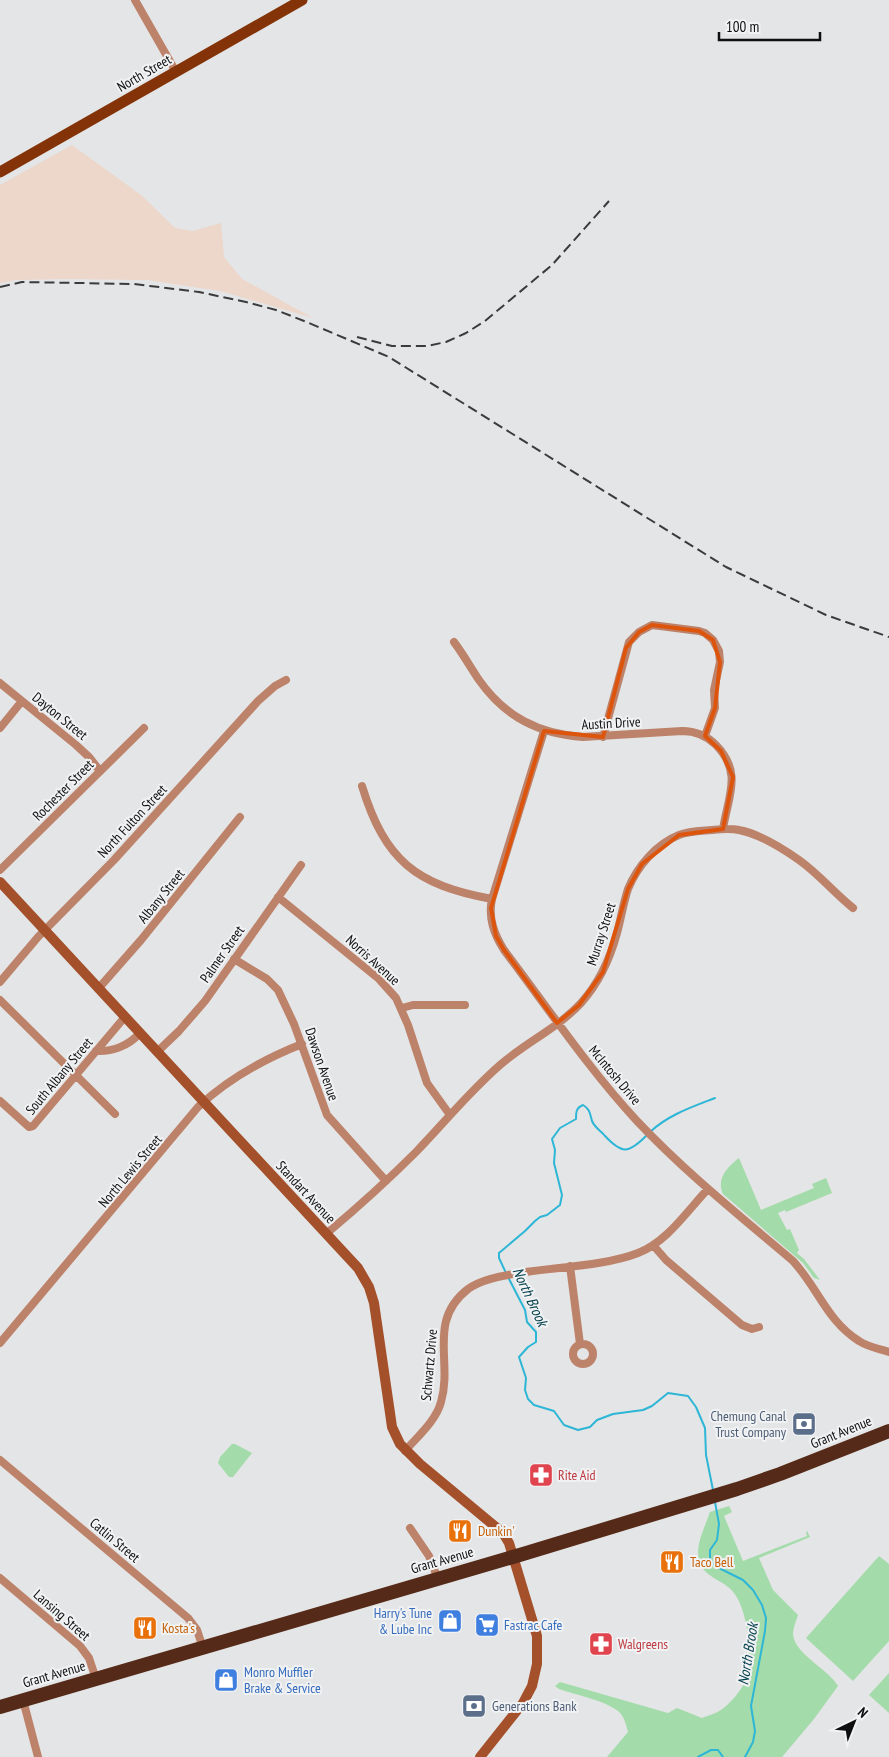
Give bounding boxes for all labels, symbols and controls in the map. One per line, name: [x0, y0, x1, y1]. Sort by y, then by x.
scale bar: [719, 10, 820, 42]
text: 100 m: [726, 17, 759, 36]
street label: North Street: [114, 50, 174, 96]
street label: Dayton Street: [29, 688, 91, 744]
street label: Austin Drive: [581, 712, 641, 734]
street label: Rochester Street: [29, 756, 97, 824]
street label: North Fulton Street: [93, 780, 171, 861]
street label: Albany Street: [134, 865, 188, 927]
street label: Murray Street: [582, 900, 620, 968]
street label: Palmer Street: [196, 922, 248, 986]
street label: Norris Avenue: [342, 931, 404, 989]
street label: Dawson Avenue: [301, 1025, 343, 1103]
street label: South Albany Street: [21, 1034, 97, 1118]
street label: McIntosh Drive: [585, 1041, 645, 1109]
street label: North Lewis Street: [94, 1131, 166, 1211]
street label: Standart Avenue: [272, 1157, 340, 1227]
water label: North Brook: [509, 1264, 553, 1331]
street label: Schwartz Drive: [417, 1328, 441, 1402]
place label: Chemung Canal Trust Company: [710, 1407, 787, 1441]
bank icon: Chemung Canal Trust Company: [791, 1411, 817, 1437]
street label: Grant Avenue: [808, 1412, 874, 1452]
pharmacy icon: Rite Aid: [528, 1462, 554, 1488]
place label: Rite Aid: [558, 1466, 596, 1484]
street label: Catlin Street: [86, 1514, 144, 1566]
restaurant icon: Dunkin': [447, 1518, 473, 1544]
place label: Dunkin': [478, 1522, 515, 1540]
street label: Grant Avenue: [409, 1542, 476, 1578]
restaurant icon: Taco Bell: [659, 1549, 685, 1575]
place label: Taco Bell: [690, 1553, 734, 1571]
street label: Lansing Street: [30, 1585, 94, 1645]
place label: Harry's Tune & Lube Inc: [374, 1604, 432, 1638]
shop icon: Harry's Tune & Lube Inc: [437, 1608, 463, 1634]
supermarket icon: Fastrac Cafe: [474, 1612, 500, 1638]
restaurant icon: Kosta's: [132, 1615, 158, 1641]
place label: Fastrac Cafe: [504, 1616, 562, 1634]
place label: Kosta's: [162, 1619, 195, 1637]
water label: North Brook: [733, 1619, 762, 1686]
pharmacy icon: Walgreens: [588, 1631, 614, 1657]
place label: Walgreens: [618, 1635, 668, 1653]
street label: Grant Avenue: [21, 1656, 88, 1692]
place label: Monro Muffler Brake & Service: [244, 1663, 321, 1697]
shop icon: Monro Muffler Brake & Service: [213, 1667, 239, 1693]
bank icon: Generations Bank: [461, 1693, 487, 1719]
place label: Generations Bank: [492, 1697, 577, 1715]
north arrow: [829, 1697, 879, 1747]
text: N: [854, 1703, 872, 1722]

